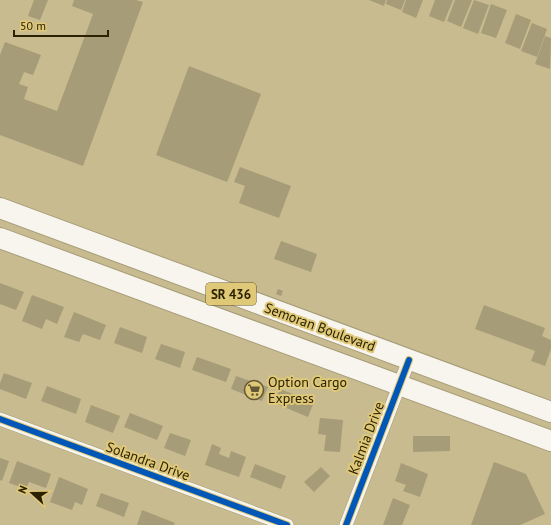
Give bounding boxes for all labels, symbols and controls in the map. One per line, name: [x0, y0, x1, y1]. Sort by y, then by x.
scale bar: [14, 12, 108, 38]
text: 50 m: [20, 18, 46, 33]
road number: SR 436: [206, 283, 256, 305]
street label: Semoran Boulevard: [262, 299, 378, 355]
place label: Option Cargo Express: [268, 373, 347, 407]
supermarket icon: Option Cargo Express: [243, 379, 265, 401]
street label: Kalmia Drive: [344, 399, 388, 477]
street label: Solandra Drive: [104, 437, 192, 485]
north arrow: [12, 473, 52, 513]
text: N: [15, 484, 30, 495]

